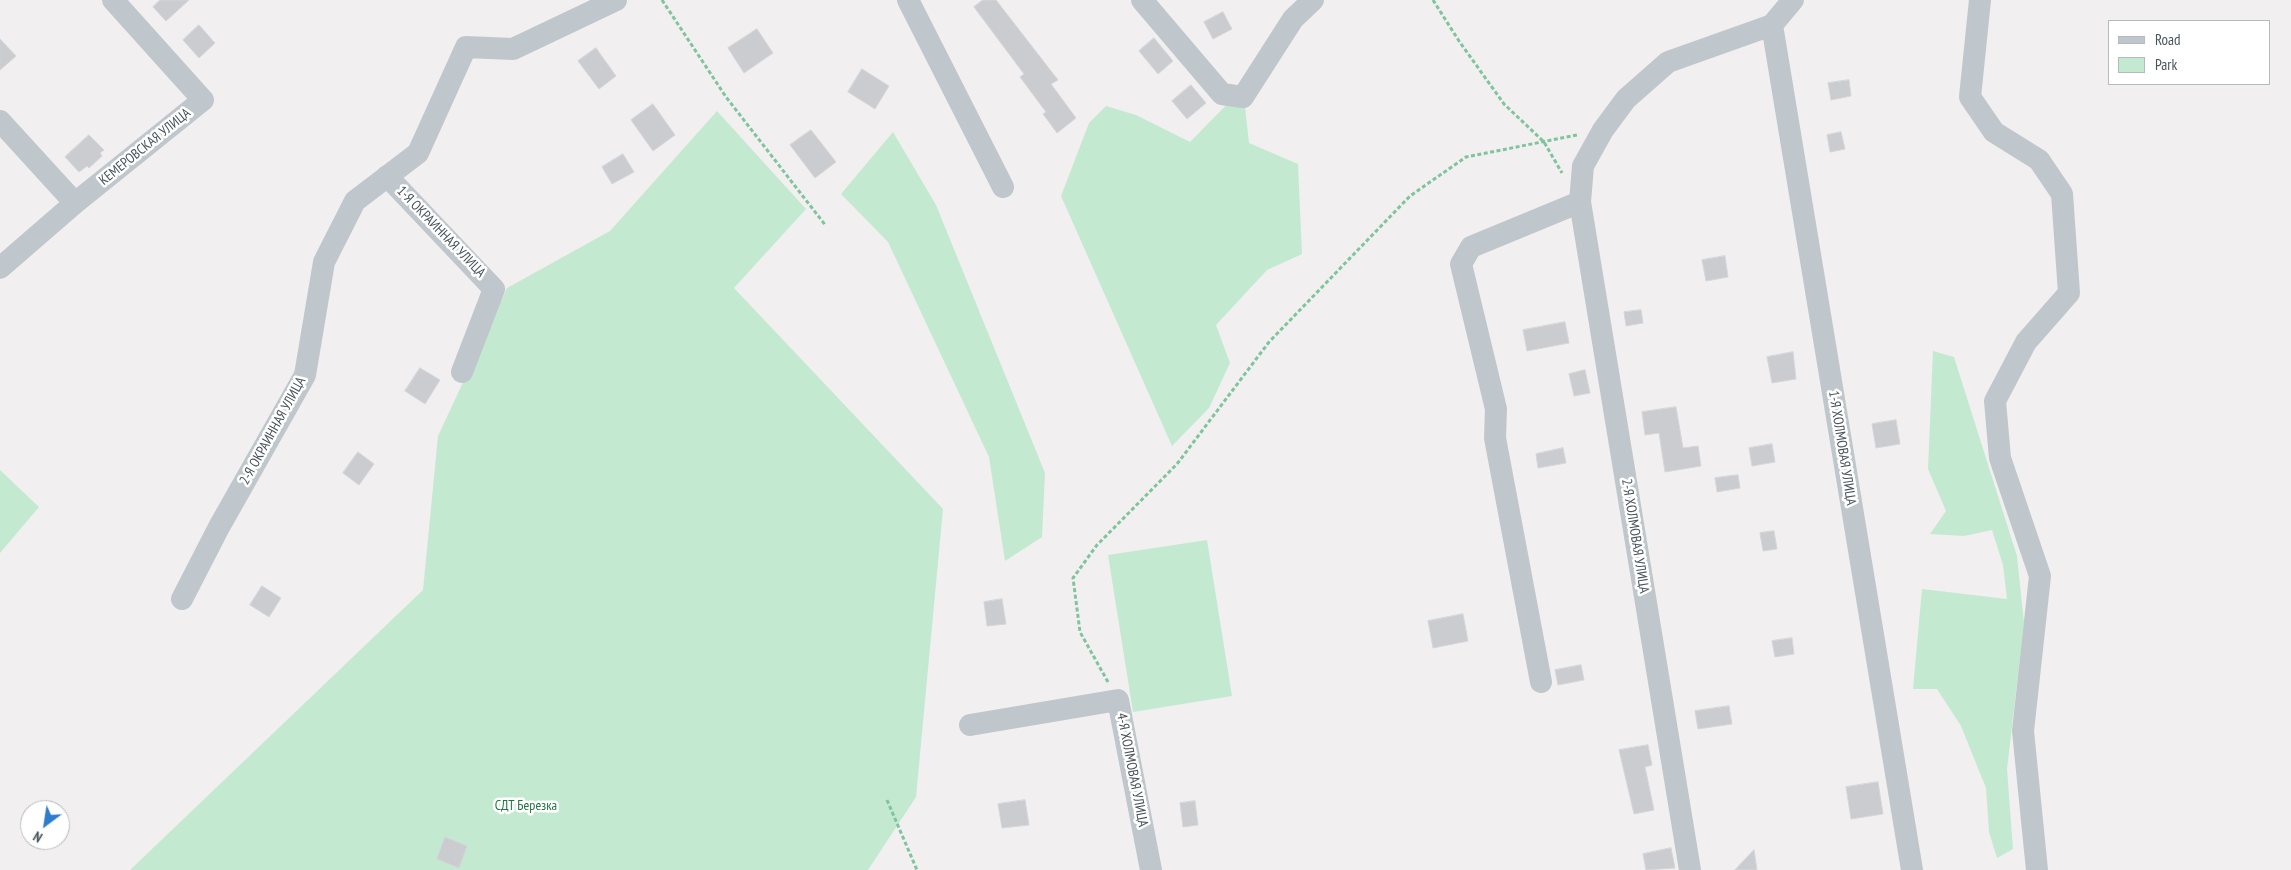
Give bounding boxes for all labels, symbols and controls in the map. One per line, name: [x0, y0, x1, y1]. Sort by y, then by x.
legend: [2108, 20, 2271, 85]
text: Road: [2155, 30, 2181, 49]
text: Park: [2155, 55, 2177, 74]
street label: КЕМЕРОВСКАЯ УЛИЦА: [96, 105, 194, 189]
street label: 1-Я ОКРАИННАЯ УЛИЦА: [393, 183, 489, 281]
street label: 2-Я ОКРАИННАЯ УЛИЦА: [236, 374, 310, 488]
street label: 1-Я ХОЛМОВАЯ УЛИЦА: [1825, 390, 1859, 506]
street label: 2-Я ХОЛМОВАЯ УЛИЦА: [1618, 478, 1652, 594]
street label: 4-Я ХОЛМОВАЯ УЛИЦА: [1113, 712, 1151, 828]
park label: СДТ Березка: [495, 798, 557, 814]
north arrow: [20, 800, 70, 850]
text: N: [30, 827, 46, 847]

